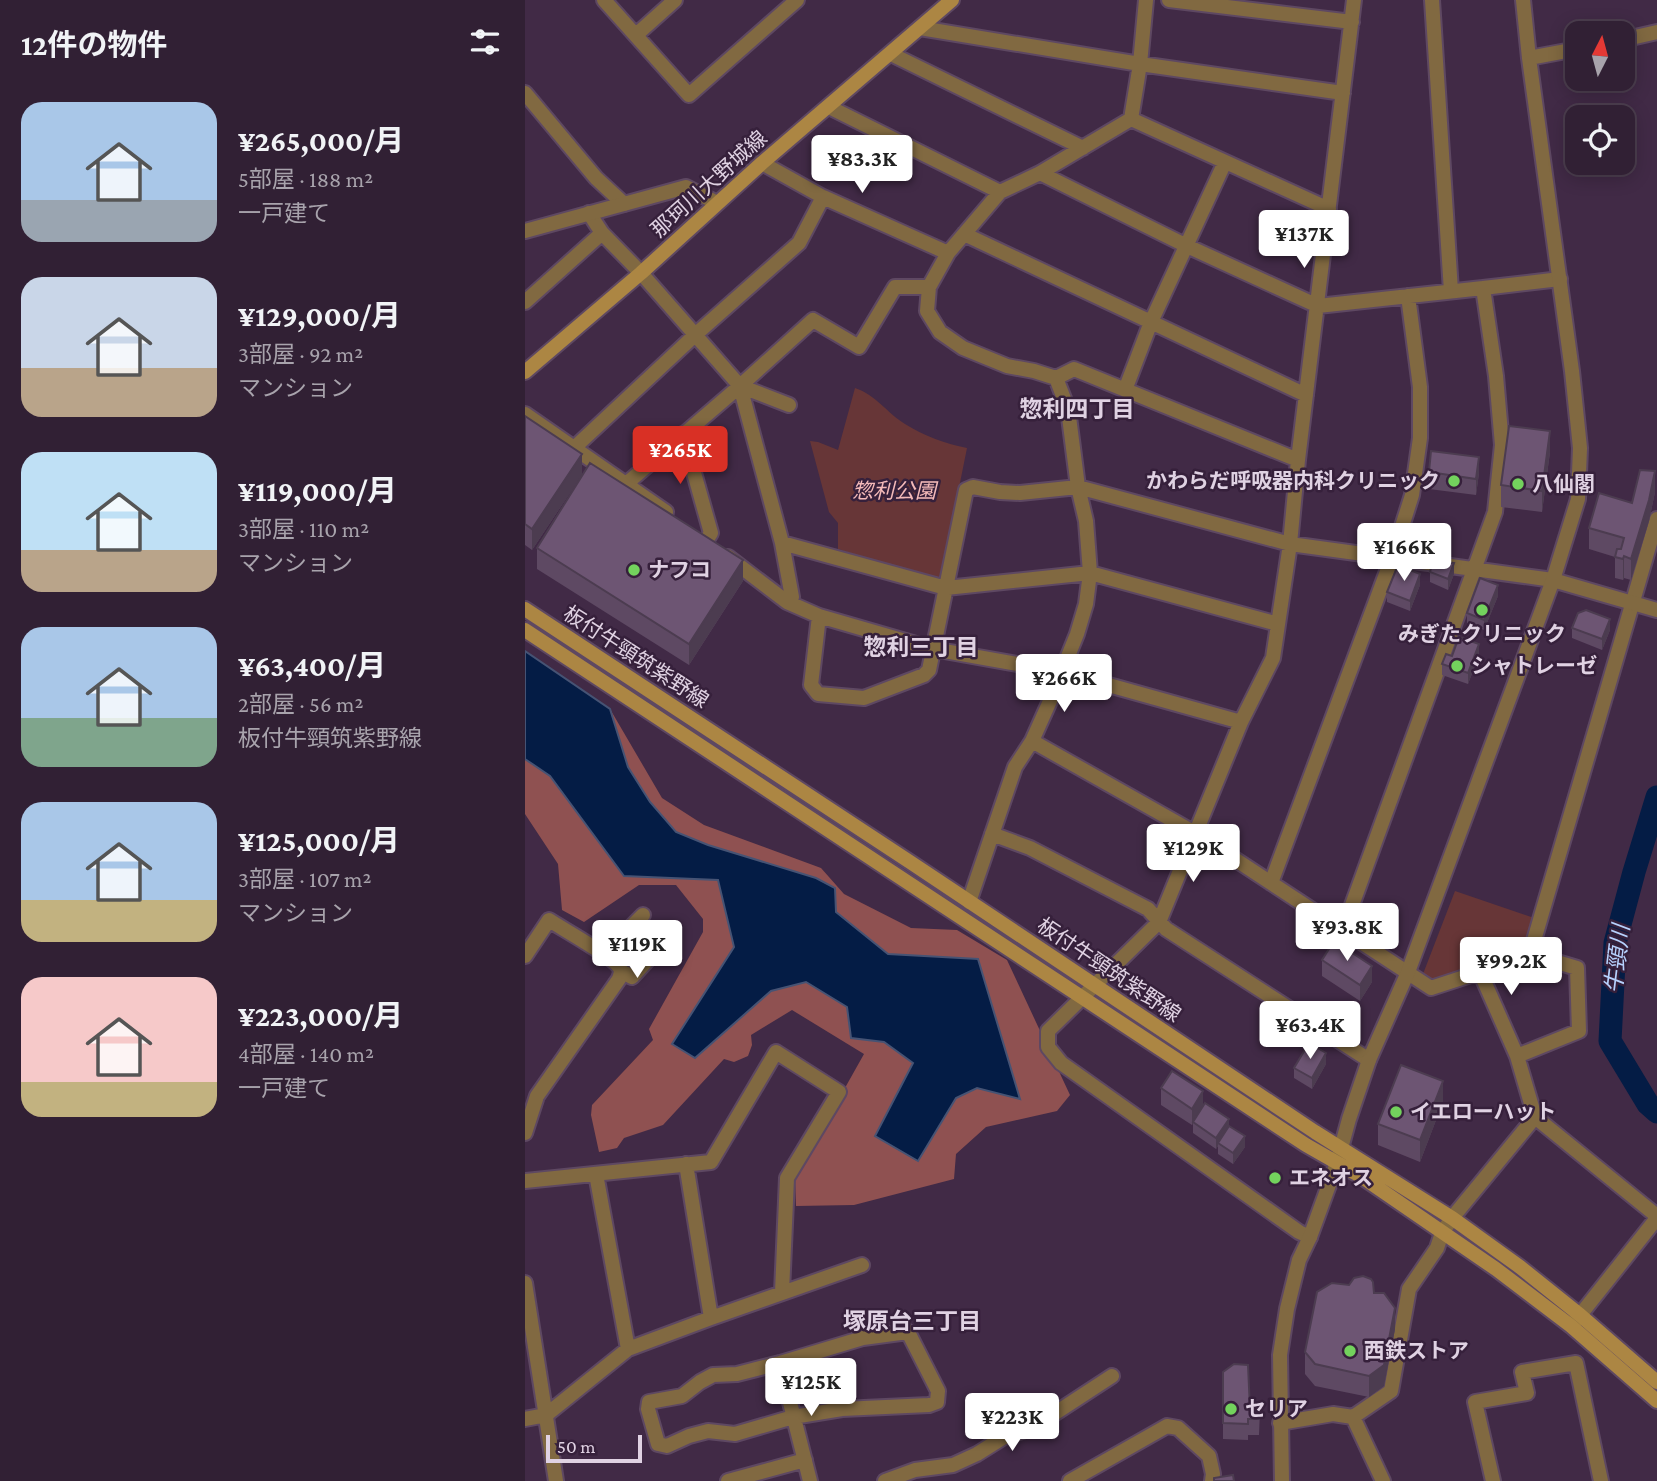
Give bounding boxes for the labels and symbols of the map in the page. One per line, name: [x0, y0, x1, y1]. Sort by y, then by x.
north arrow: [1565, 21, 1635, 91]
street label: 那珂川大野城線: [646, 126, 772, 242]
pin: ¥83.3K: [805, 136, 919, 195]
pin: ¥137K: [1255, 210, 1353, 270]
district label: 惣利四丁目: [1020, 396, 1135, 422]
pin: ¥265K: [631, 426, 729, 486]
place label: かわらだ呼吸器内科クリニック: [1146, 469, 1440, 493]
place label: 八仙閣: [1532, 472, 1595, 496]
marker: かわらだ呼吸器内科クリニック: [1446, 473, 1462, 489]
marker: 八仙閣: [1510, 476, 1526, 492]
park label: 惣利公園: [852, 479, 939, 503]
pin: ¥166K: [1355, 524, 1453, 583]
place label: ナフコ: [648, 558, 711, 582]
marker: ナフコ: [626, 562, 642, 578]
street label: 板付牛頸筑紫野線: [559, 601, 713, 713]
marker: みぎたクリニック: [1474, 602, 1490, 618]
place label: みぎたクリニック: [1398, 622, 1566, 646]
district label: 惣利三丁目: [864, 634, 979, 660]
pin: ¥266K: [1015, 654, 1113, 714]
place label: シャトレーゼ: [1471, 654, 1597, 678]
marker: シャトレーゼ: [1449, 658, 1465, 674]
pin: ¥129K: [1144, 824, 1242, 884]
pin: ¥93.8K: [1290, 904, 1404, 963]
street label: 板付牛頸筑紫野線: [1033, 913, 1185, 1027]
pin: ¥119K: [588, 920, 686, 980]
water label: 牛頸川: [1600, 920, 1634, 995]
pin: ¥99.2K: [1454, 937, 1568, 997]
pin: ¥63.4K: [1253, 1002, 1367, 1061]
place label: イエローハット: [1410, 1100, 1556, 1124]
marker: イエローハット: [1388, 1104, 1404, 1120]
place label: エネオス: [1289, 1166, 1373, 1190]
marker: エネオス: [1267, 1170, 1283, 1186]
district label: 塚原台三丁目: [843, 1308, 981, 1334]
place label: 西鉄ストア: [1364, 1339, 1469, 1363]
marker: 西鉄ストア: [1342, 1343, 1358, 1359]
pin: ¥125K: [762, 1358, 860, 1418]
pin: ¥223K: [963, 1394, 1061, 1453]
place label: セリア: [1245, 1397, 1308, 1421]
marker: セリア: [1223, 1401, 1239, 1417]
scale bar: [546, 1432, 642, 1464]

